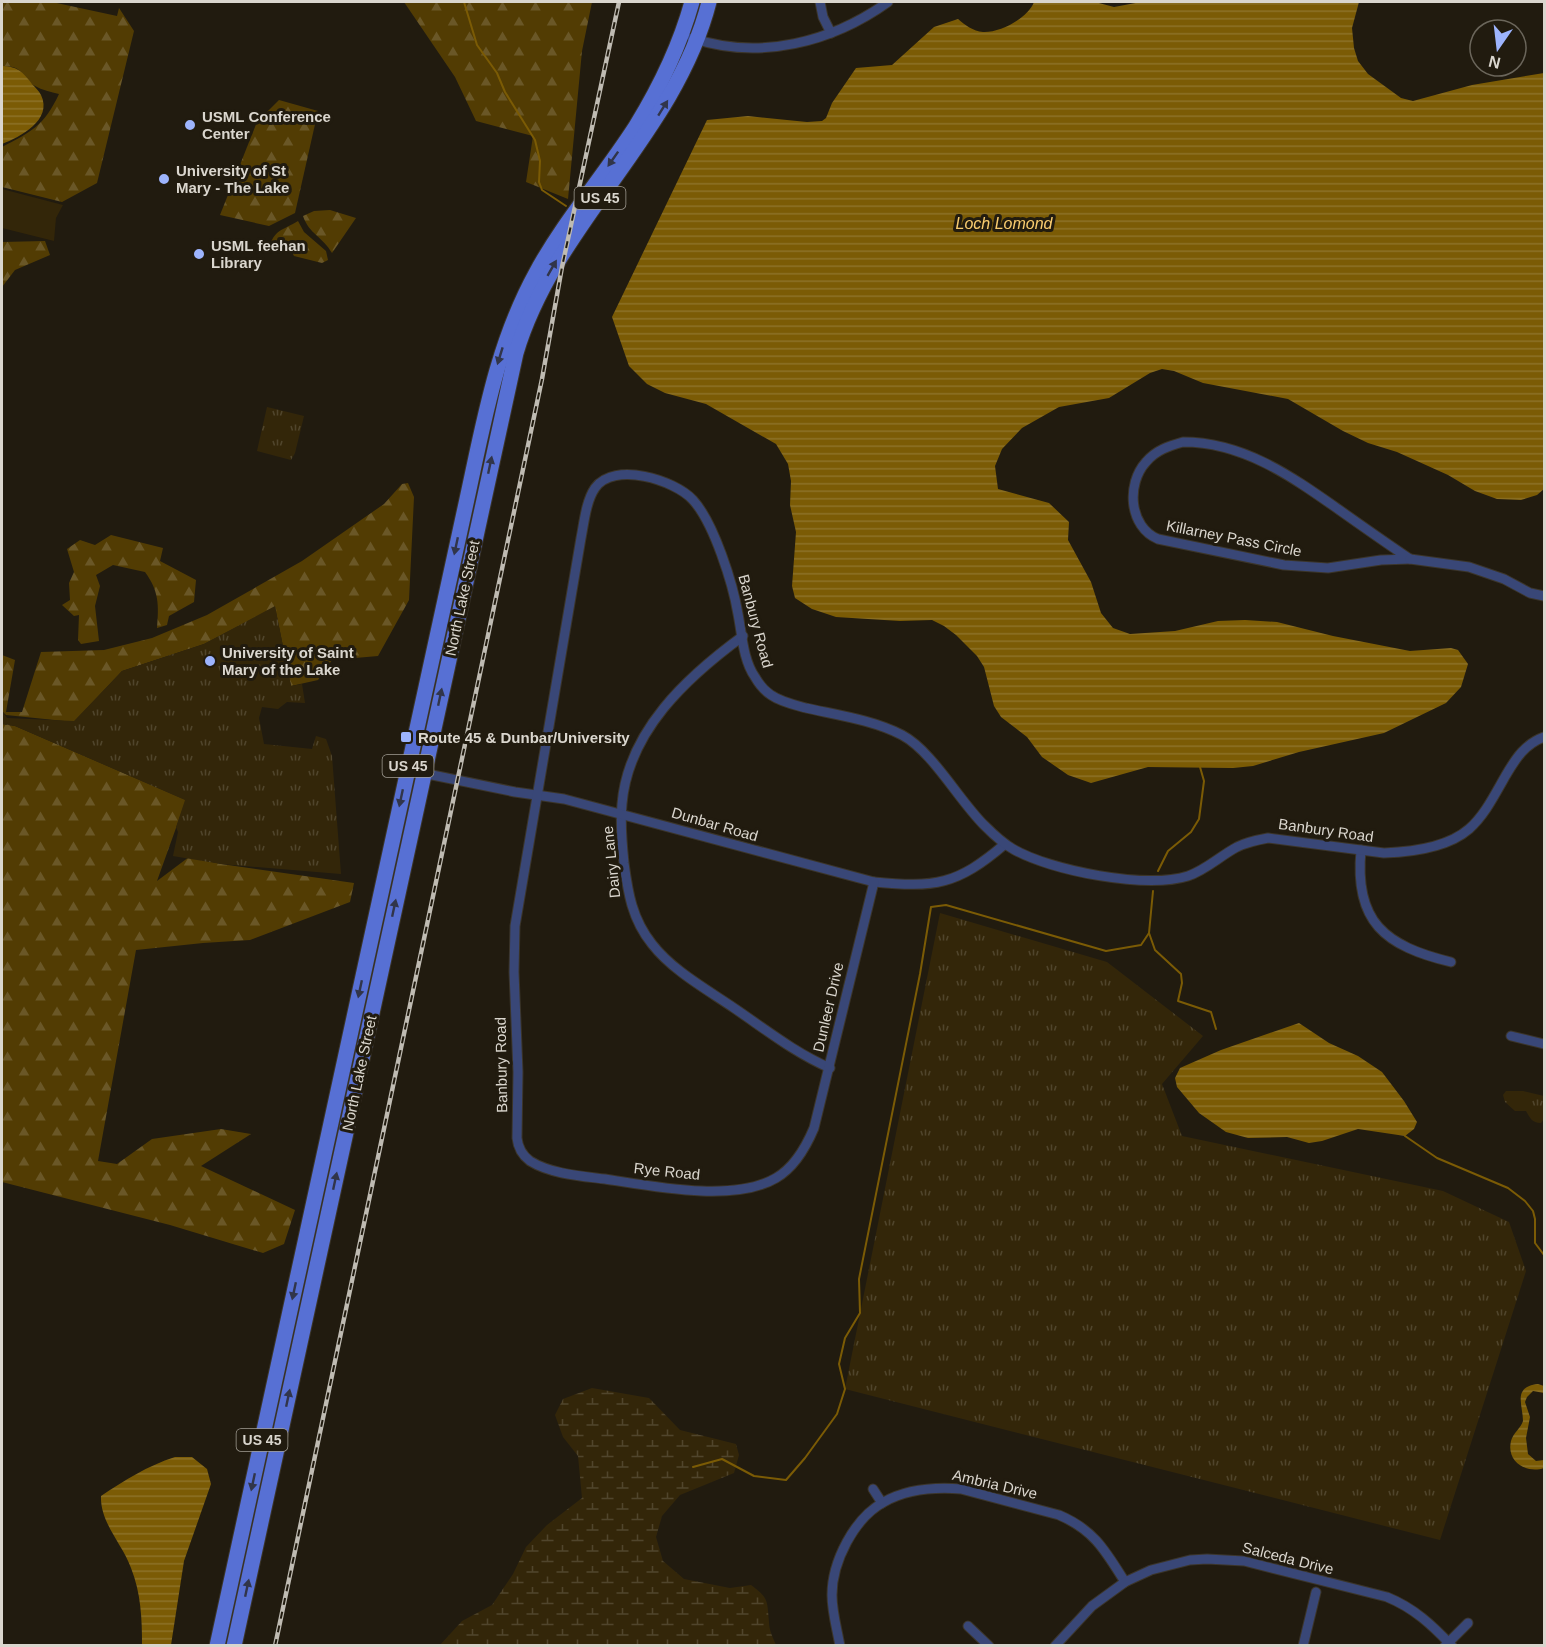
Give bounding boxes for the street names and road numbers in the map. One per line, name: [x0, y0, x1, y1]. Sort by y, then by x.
road number: US 45: [574, 187, 626, 209]
street label: Killarney Pass Circle: [1165, 517, 1303, 559]
street label: North Lake Street: [441, 538, 483, 657]
street label: Banbury Road: [735, 572, 777, 670]
road number: US 45: [382, 755, 434, 777]
street label: Dunbar Road: [670, 804, 760, 844]
street label: Banbury Road: [1277, 815, 1375, 845]
street label: Dairy Lane: [599, 825, 623, 899]
street label: Dunleer Drive: [809, 960, 847, 1054]
street label: North Lake Street: [338, 1013, 380, 1132]
street label: Banbury Road: [492, 1017, 510, 1113]
street label: Rye Road: [633, 1159, 701, 1183]
road number: US 45: [236, 1429, 288, 1451]
street label: Ambria Drive: [951, 1466, 1039, 1502]
street label: Salceda Drive: [1241, 1538, 1335, 1578]

